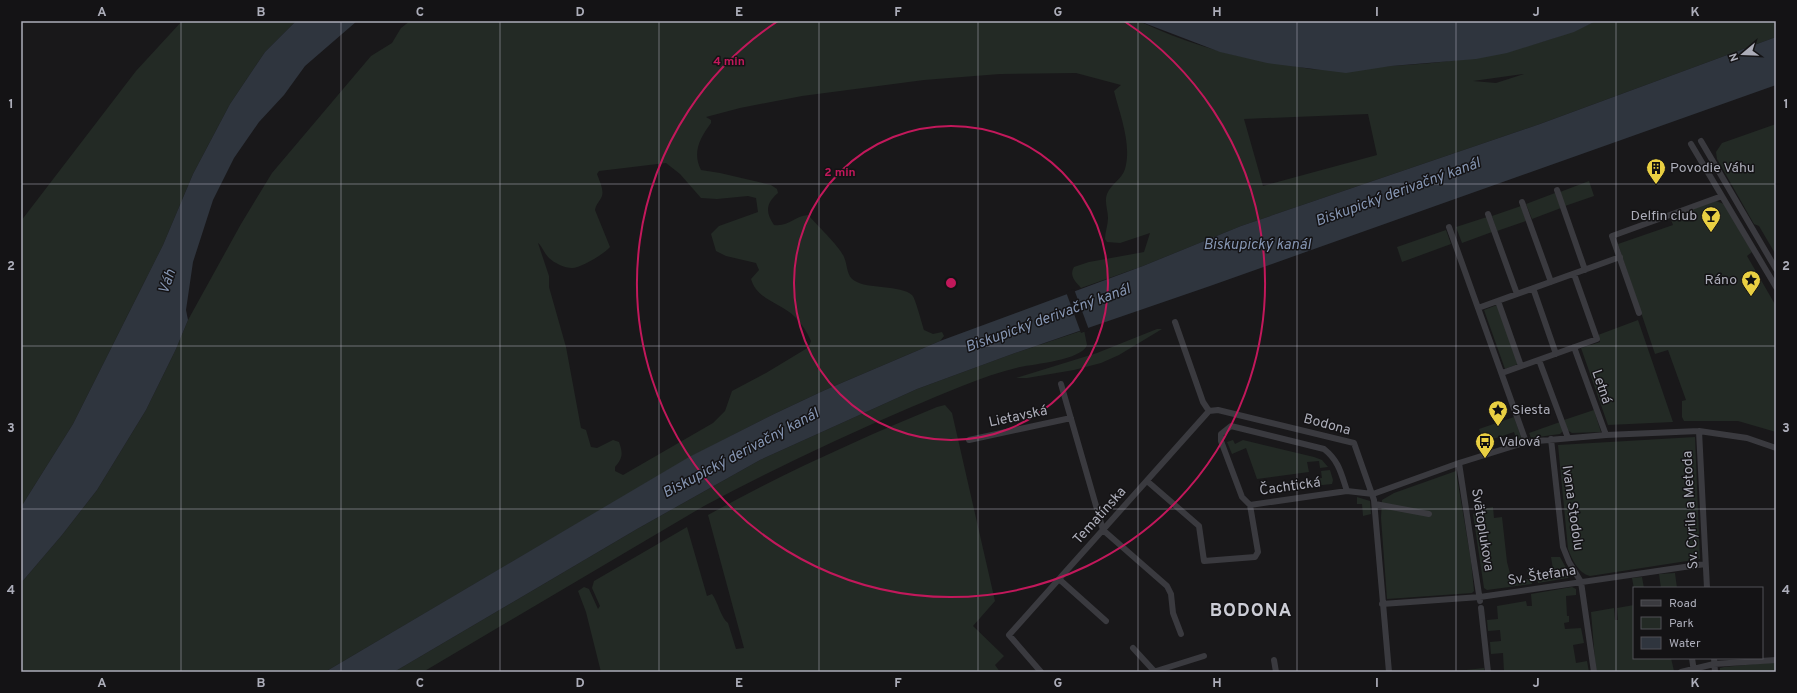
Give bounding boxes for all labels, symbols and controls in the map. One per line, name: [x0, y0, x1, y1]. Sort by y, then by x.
text: A: [97, 5, 107, 21]
text: B: [257, 5, 266, 21]
text: C: [416, 5, 424, 21]
text: D: [575, 5, 585, 21]
text: E: [735, 5, 743, 21]
text: F: [894, 5, 902, 21]
text: G: [1054, 5, 1063, 21]
text: H: [1212, 5, 1222, 21]
text: I: [1375, 5, 1379, 21]
text: J: [1532, 5, 1540, 21]
text: K: [1690, 5, 1700, 21]
north arrow: [1723, 34, 1763, 74]
text: N: [1727, 51, 1742, 63]
text: 4 min: [713, 54, 745, 70]
text: 1: [8, 97, 14, 113]
text: 1: [1783, 97, 1789, 113]
water label: Biskupický derivačný kanál: [1313, 154, 1484, 232]
building icon: Povodie Váhu: [1645, 157, 1667, 185]
place label: Povodie Váhu: [1670, 160, 1755, 177]
text: 2 min: [824, 165, 856, 181]
bar icon: Delfin club: [1700, 205, 1722, 233]
place label: Delfin club: [1631, 208, 1697, 225]
water label: Biskupický kanál: [1203, 236, 1312, 255]
text: 2: [7, 259, 15, 275]
text: 2: [1782, 259, 1790, 275]
water label: Váh: [155, 267, 181, 297]
place icon: Ráno: [1740, 269, 1762, 297]
place label: Ráno: [1704, 272, 1737, 289]
centre of rings: [944, 276, 958, 290]
water label: Biskupický derivačný kanál: [963, 280, 1134, 358]
street label: Letná: [1587, 368, 1615, 406]
place icon: Siesta: [1487, 399, 1509, 427]
street label: Lietavská: [987, 402, 1049, 432]
place label: Siesta: [1512, 402, 1550, 419]
water label: Biskupický derivačný kanál: [660, 404, 823, 503]
street label: Bodona: [1301, 411, 1353, 439]
text: 3: [7, 421, 15, 437]
text: 3: [1782, 421, 1790, 437]
bus stop icon: Valová: [1474, 431, 1496, 459]
place label: Valová: [1499, 434, 1540, 451]
street label: Sv. Cyrila a Metoda: [1679, 450, 1703, 570]
street label: Ivana Stodolu: [1558, 464, 1586, 552]
street label: Čachtická: [1258, 473, 1322, 500]
street label: Tematínska: [1070, 484, 1130, 548]
street label: Svätoplukova: [1467, 487, 1497, 573]
street label: Sv. Štefana: [1506, 561, 1577, 590]
text: 4: [7, 583, 15, 599]
text: 4: [1782, 583, 1790, 599]
legend: [1633, 587, 1763, 659]
text: Road: [1669, 596, 1697, 612]
district label: BODONA: [1210, 600, 1292, 623]
text: Park: [1669, 616, 1694, 632]
text: Water: [1669, 636, 1701, 652]
text: A: [97, 676, 107, 692]
text: B: [257, 676, 266, 692]
text: C: [416, 676, 424, 692]
text: D: [575, 676, 585, 692]
text: E: [735, 676, 743, 692]
text: F: [894, 676, 902, 692]
text: G: [1054, 676, 1063, 692]
text: H: [1212, 676, 1222, 692]
text: I: [1375, 676, 1379, 692]
text: J: [1532, 676, 1540, 692]
text: K: [1690, 676, 1700, 692]

